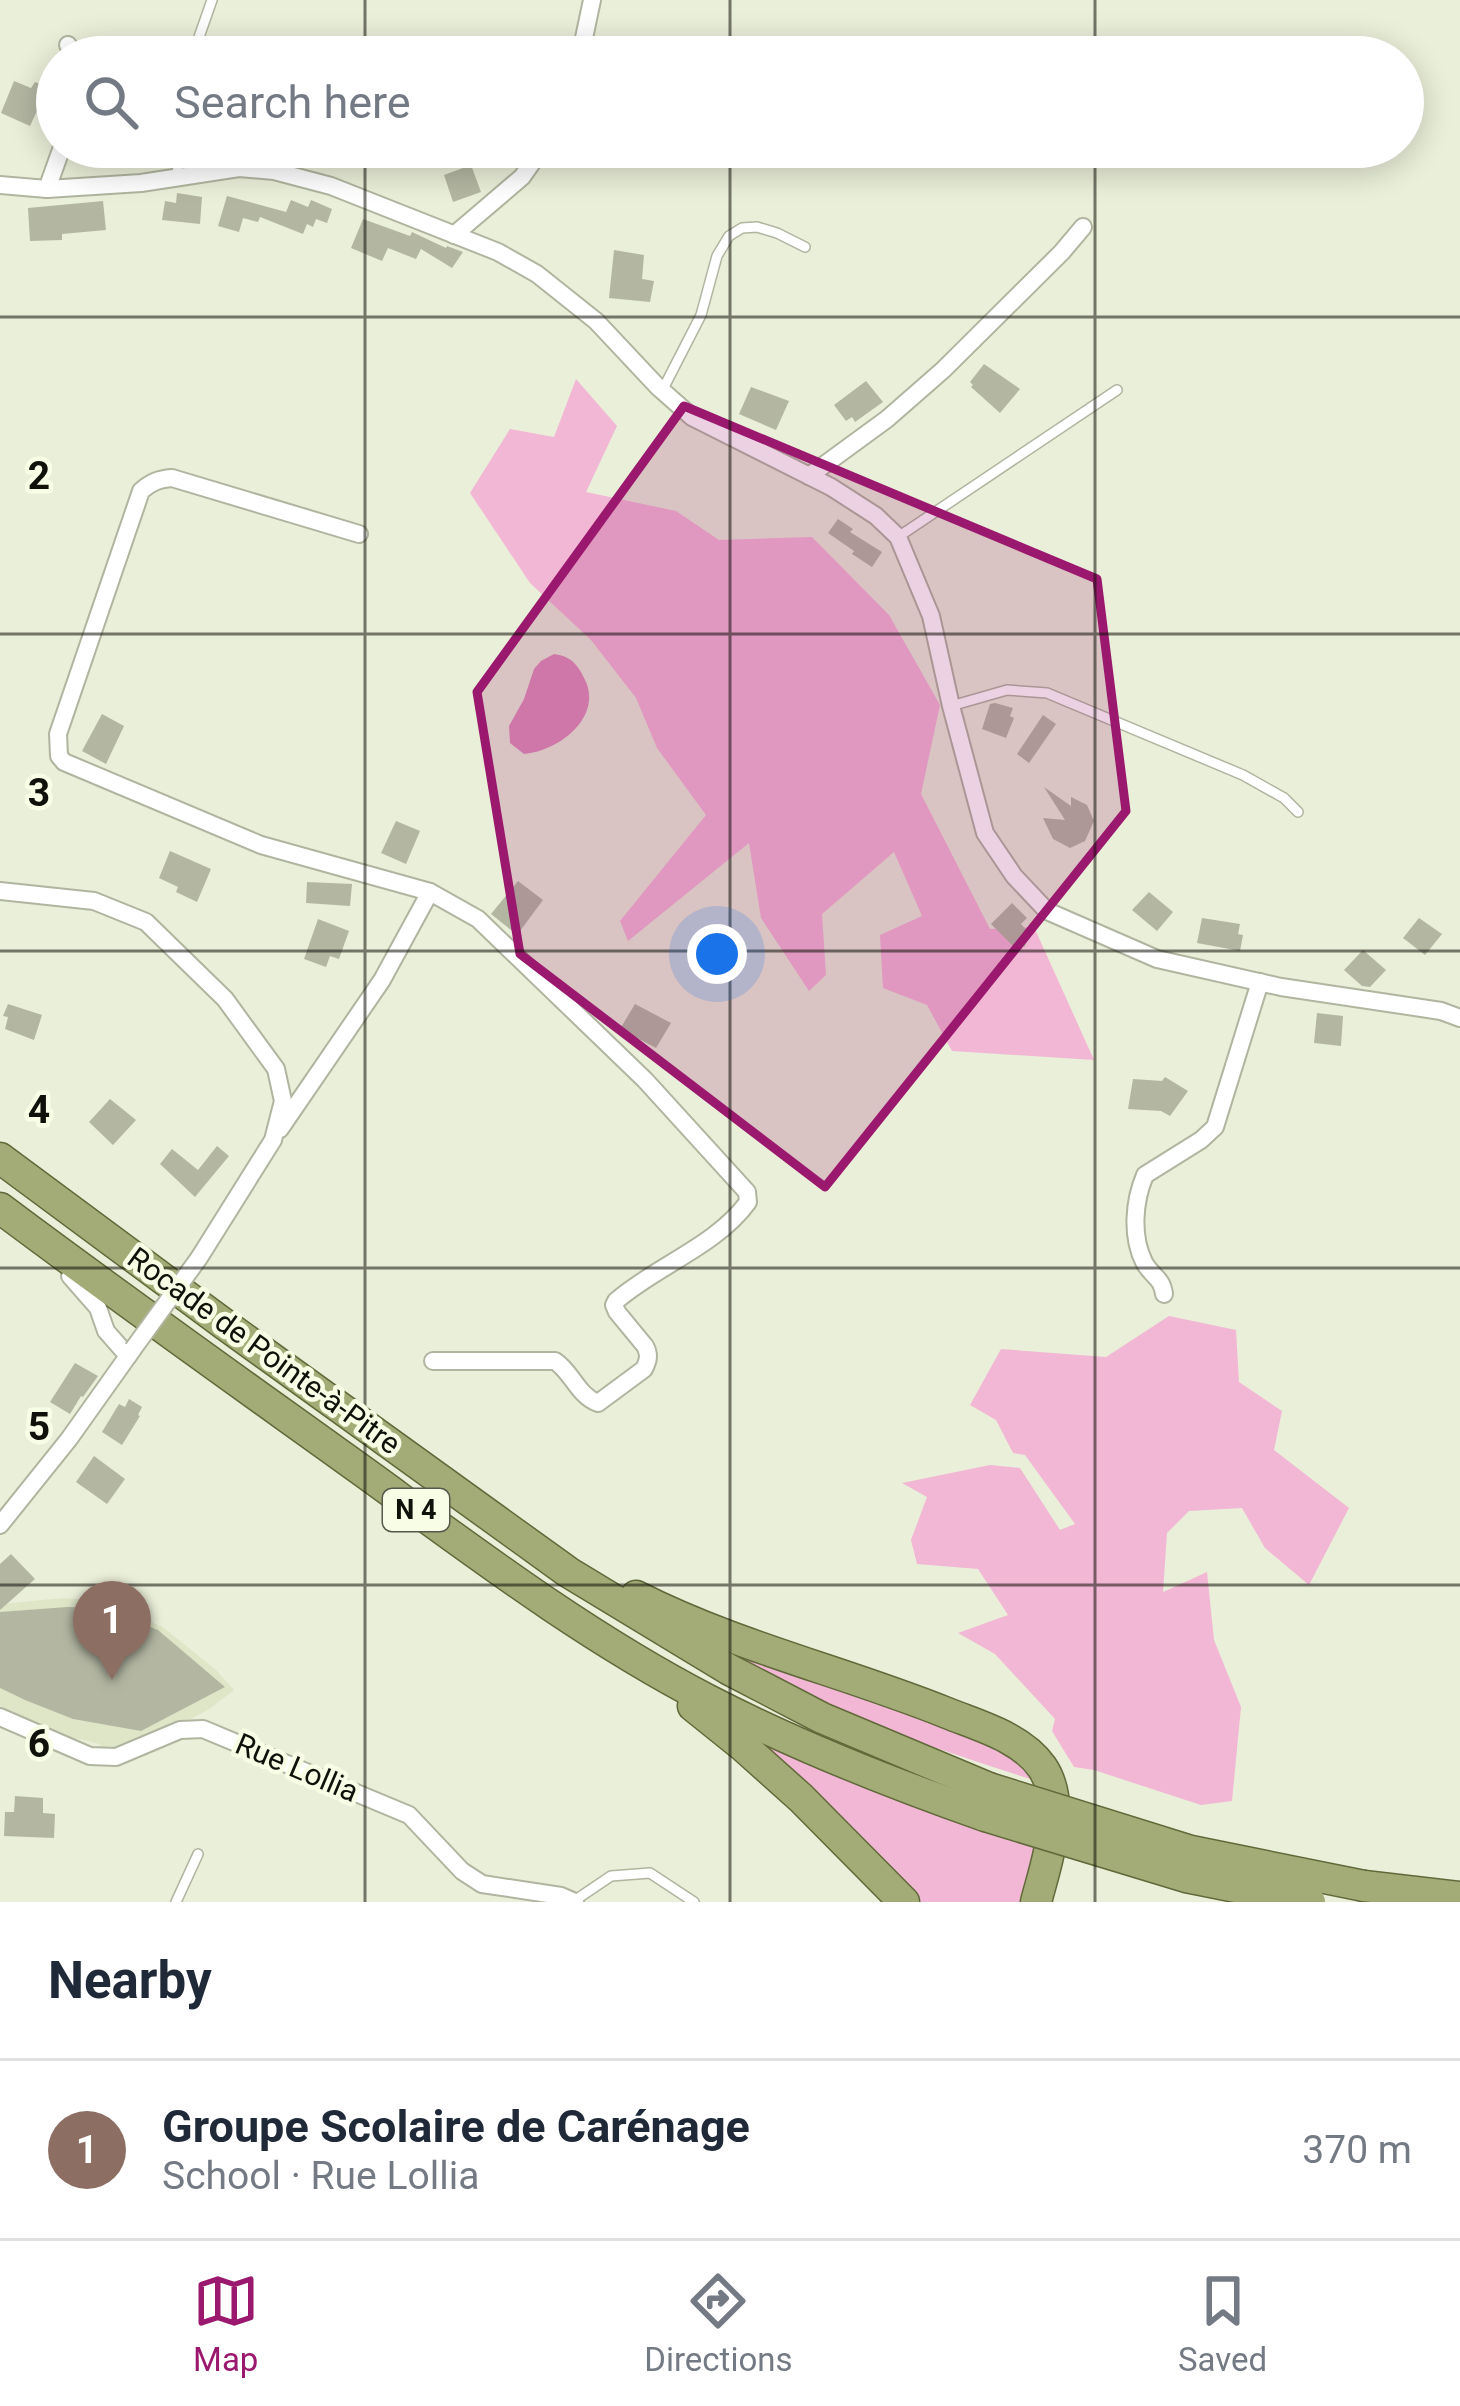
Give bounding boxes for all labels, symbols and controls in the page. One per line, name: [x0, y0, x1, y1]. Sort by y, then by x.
search box: [36, 36, 1424, 168]
icon: search: [78, 69, 144, 135]
text: Search here: [174, 76, 411, 129]
text: 2: [28, 453, 50, 499]
text: 3: [28, 770, 50, 816]
your location: [687, 924, 747, 984]
text: 4: [28, 1087, 50, 1133]
street label: Rocade de Pointe-à-Pitre: [121, 1240, 407, 1461]
text: 5: [28, 1404, 50, 1450]
road number: N 4: [383, 1489, 449, 1531]
pin: 1: [73, 1581, 151, 1680]
text: 6: [28, 1721, 50, 1767]
street label: Rue Lollia: [231, 1726, 364, 1809]
text: Nearby: [48, 1951, 212, 2010]
text: Groupe Scolaire de Carénage: [162, 2100, 750, 2153]
text: 1: [76, 2127, 98, 2173]
text: 370 m: [1302, 2127, 1412, 2173]
text: School · Rue Lollia: [162, 2153, 479, 2199]
tab: Map: [193, 2268, 259, 2379]
tab: Directions: [644, 2268, 793, 2379]
tab: Saved: [1178, 2268, 1267, 2379]

